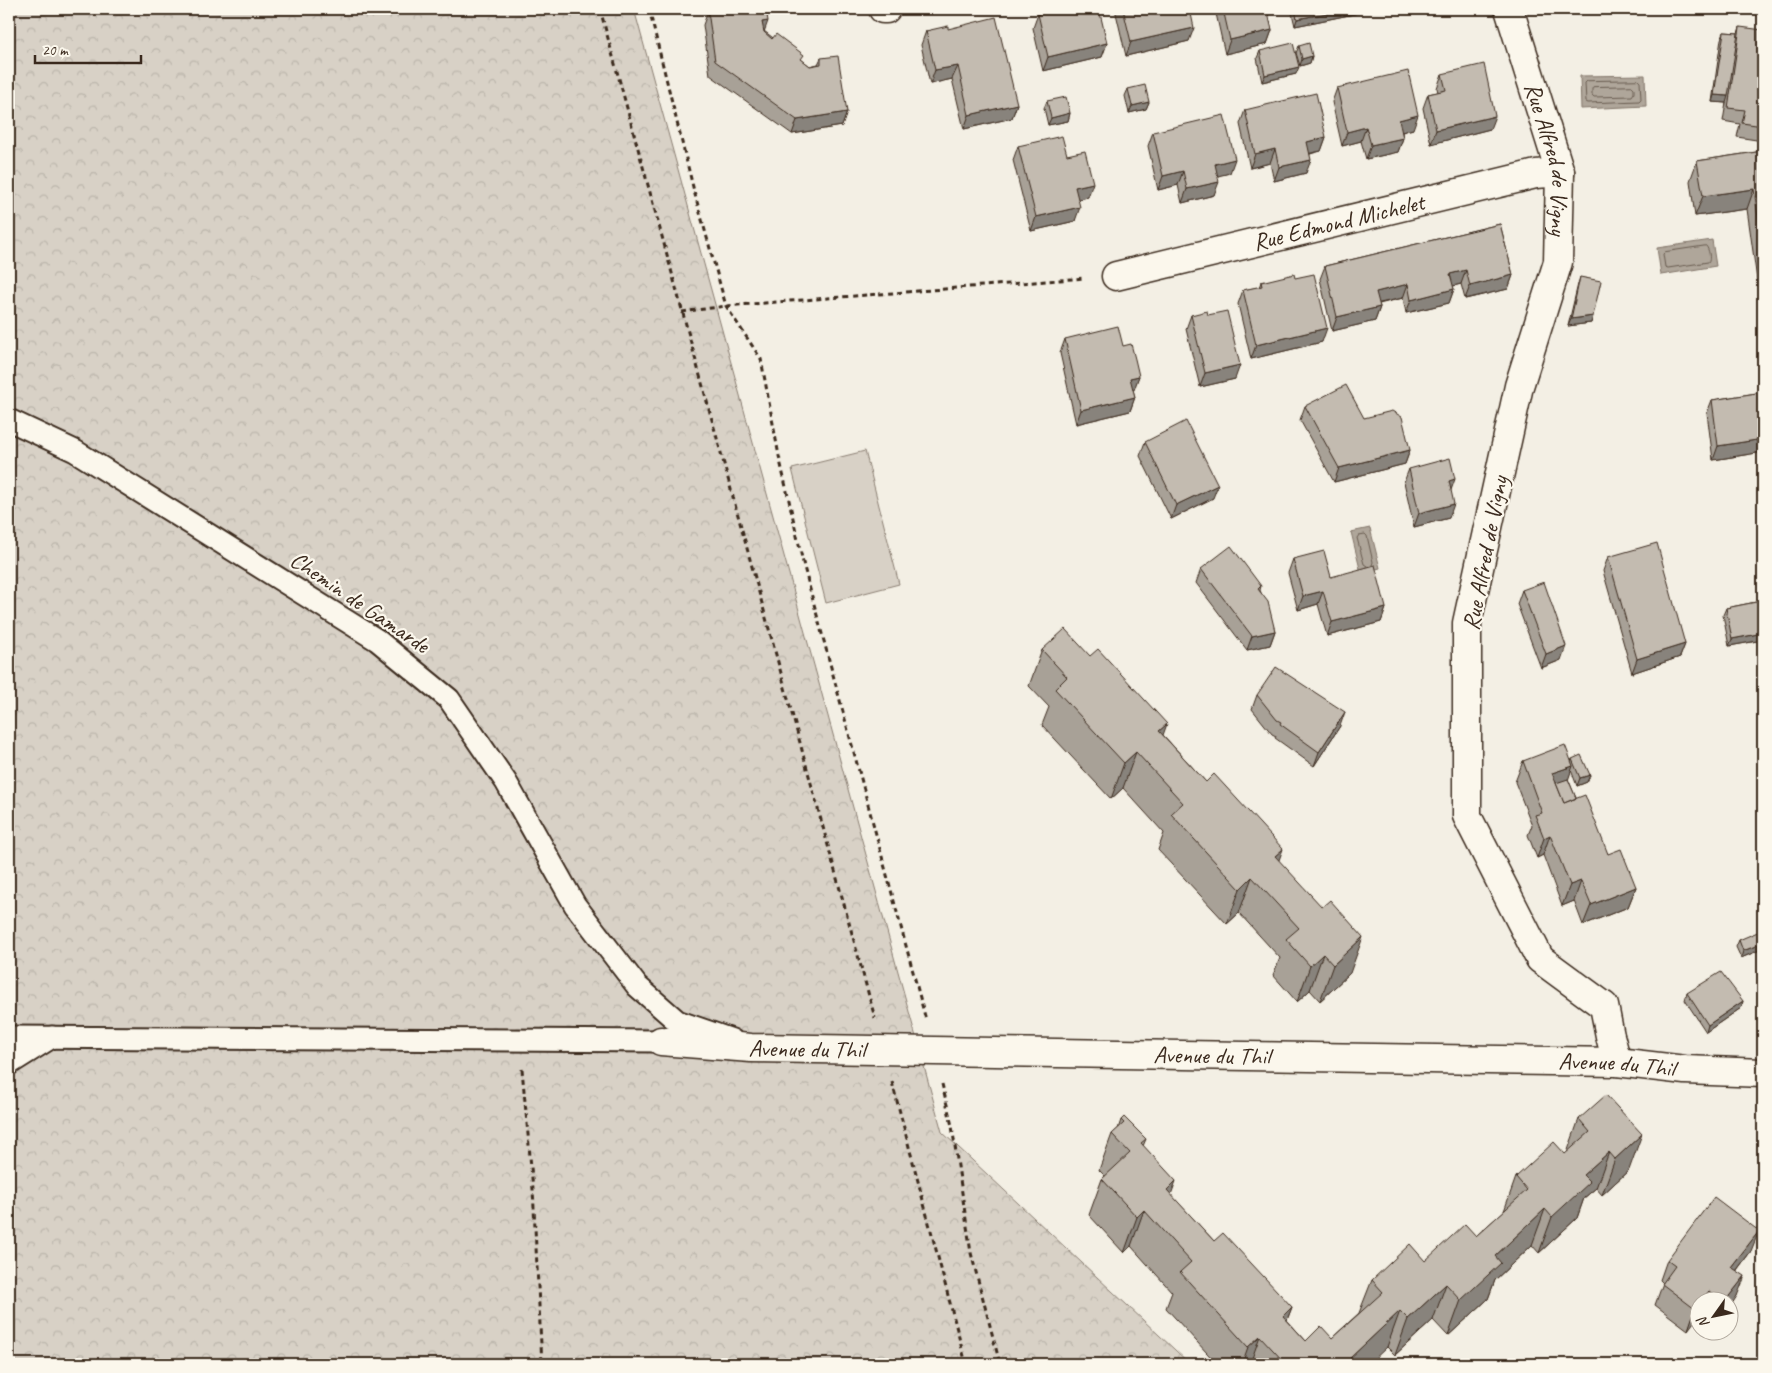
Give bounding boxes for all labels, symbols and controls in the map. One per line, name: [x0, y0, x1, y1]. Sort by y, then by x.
scale bar: [35, 32, 141, 64]
text: 20 m: [42, 41, 69, 60]
street label: Rue Alfred de Vigny: [1518, 79, 1575, 238]
street label: Rue Edmond Michelet: [1250, 186, 1429, 257]
street label: Rue Alfred de Vigny: [1455, 472, 1515, 633]
street label: Chemin de Gamarde: [285, 544, 437, 661]
street label: Avenue du Thil: [748, 1033, 869, 1065]
street label: Avenue du Thil: [1153, 1040, 1274, 1071]
street label: Avenue du Thil: [1558, 1046, 1680, 1084]
north arrow: [1690, 1290, 1740, 1340]
text: N: [1693, 1313, 1713, 1331]

